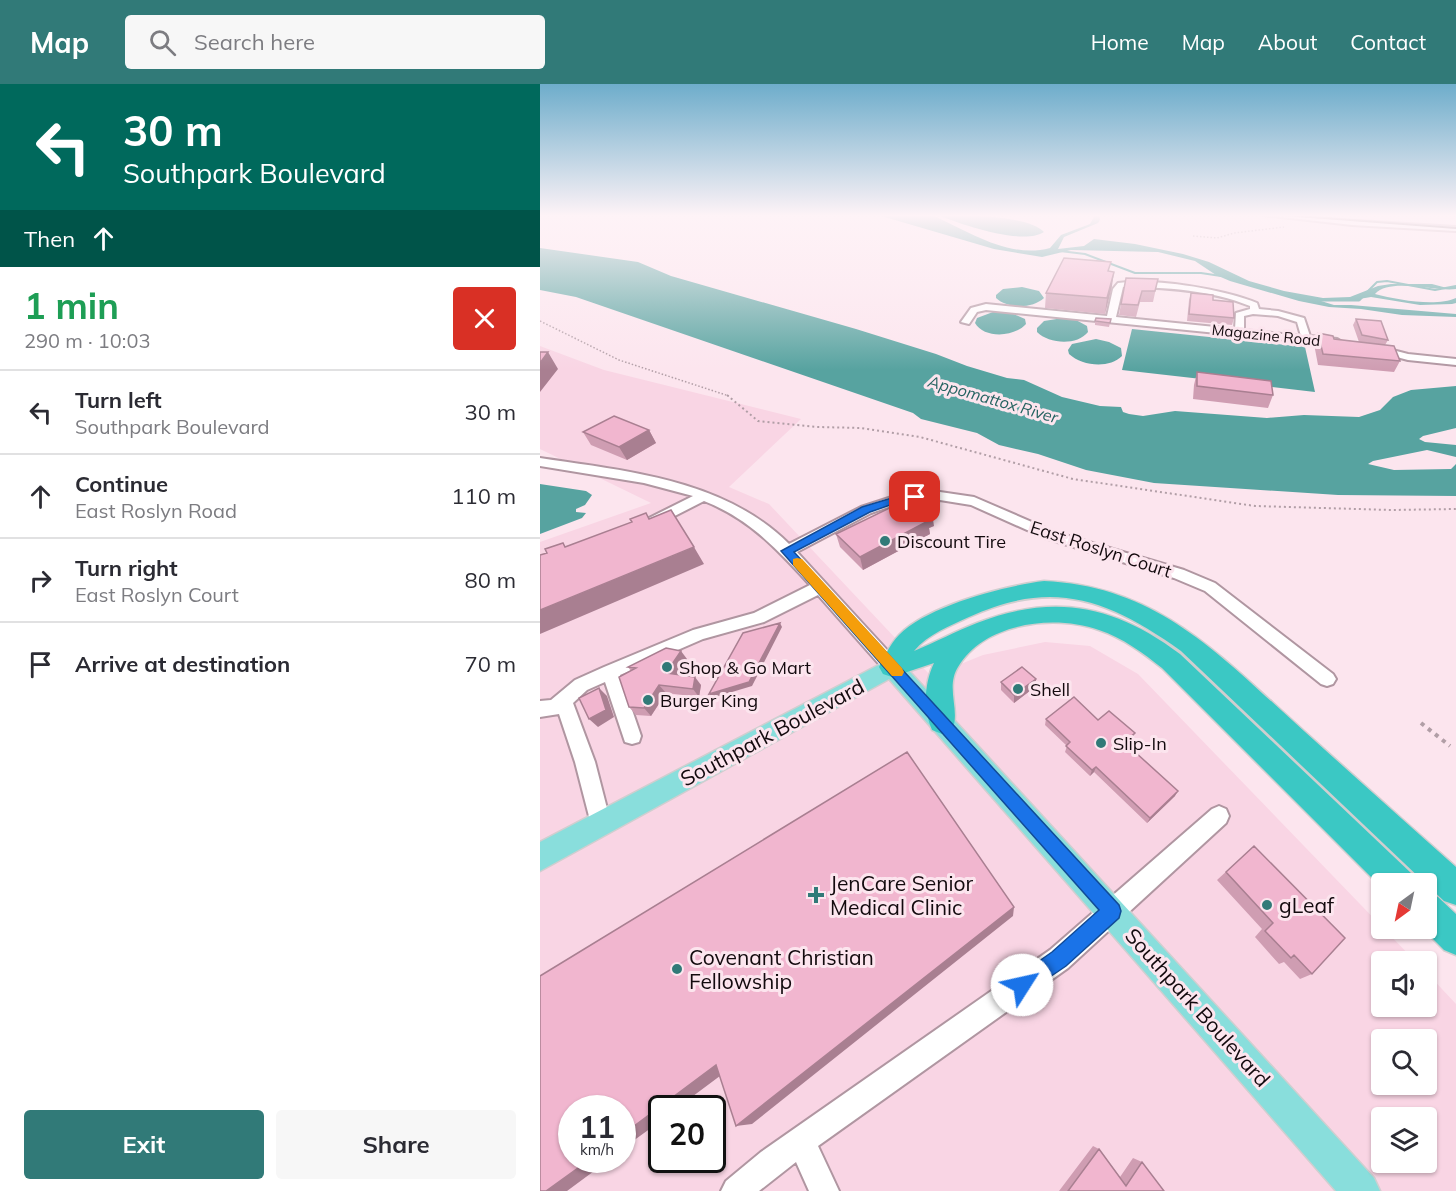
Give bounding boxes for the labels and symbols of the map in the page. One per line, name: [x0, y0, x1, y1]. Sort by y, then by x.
street label: Magazine Road: [1211, 320, 1321, 350]
water label: Appomattox River: [925, 371, 1061, 427]
pin: [889, 471, 940, 522]
street label: East Roslyn Court: [1027, 515, 1175, 583]
place label: Discount Tire: [897, 530, 1006, 553]
marker: Discount Tire: [878, 534, 892, 548]
place label: Shop & Go Mart: [679, 656, 811, 679]
marker: Shop & Go Mart: [660, 660, 674, 674]
street label: Southpark Boulevard: [676, 673, 868, 791]
place label: Shell: [1030, 678, 1070, 701]
marker: Shell: [1011, 682, 1025, 696]
place label: Burger King: [660, 689, 758, 712]
marker: Burger King: [641, 693, 655, 707]
place label: Slip-In: [1113, 732, 1167, 755]
marker: Slip-In: [1094, 736, 1108, 750]
place label: JenCare Senior Medical Clinic: [830, 870, 973, 920]
north arrow: [1371, 873, 1437, 939]
marker: JenCare Senior Medical Clinic: [807, 886, 825, 904]
place label: gLeaf: [1279, 892, 1335, 918]
marker: gLeaf: [1260, 898, 1274, 912]
street label: Southpark Boulevard: [1120, 922, 1276, 1092]
place label: Covenant Christian Fellowship: [689, 944, 874, 994]
position arrow: [990, 953, 1054, 1017]
marker: Covenant Christian Fellowship: [670, 962, 684, 976]
speed limit sign: 20: [648, 1095, 726, 1173]

